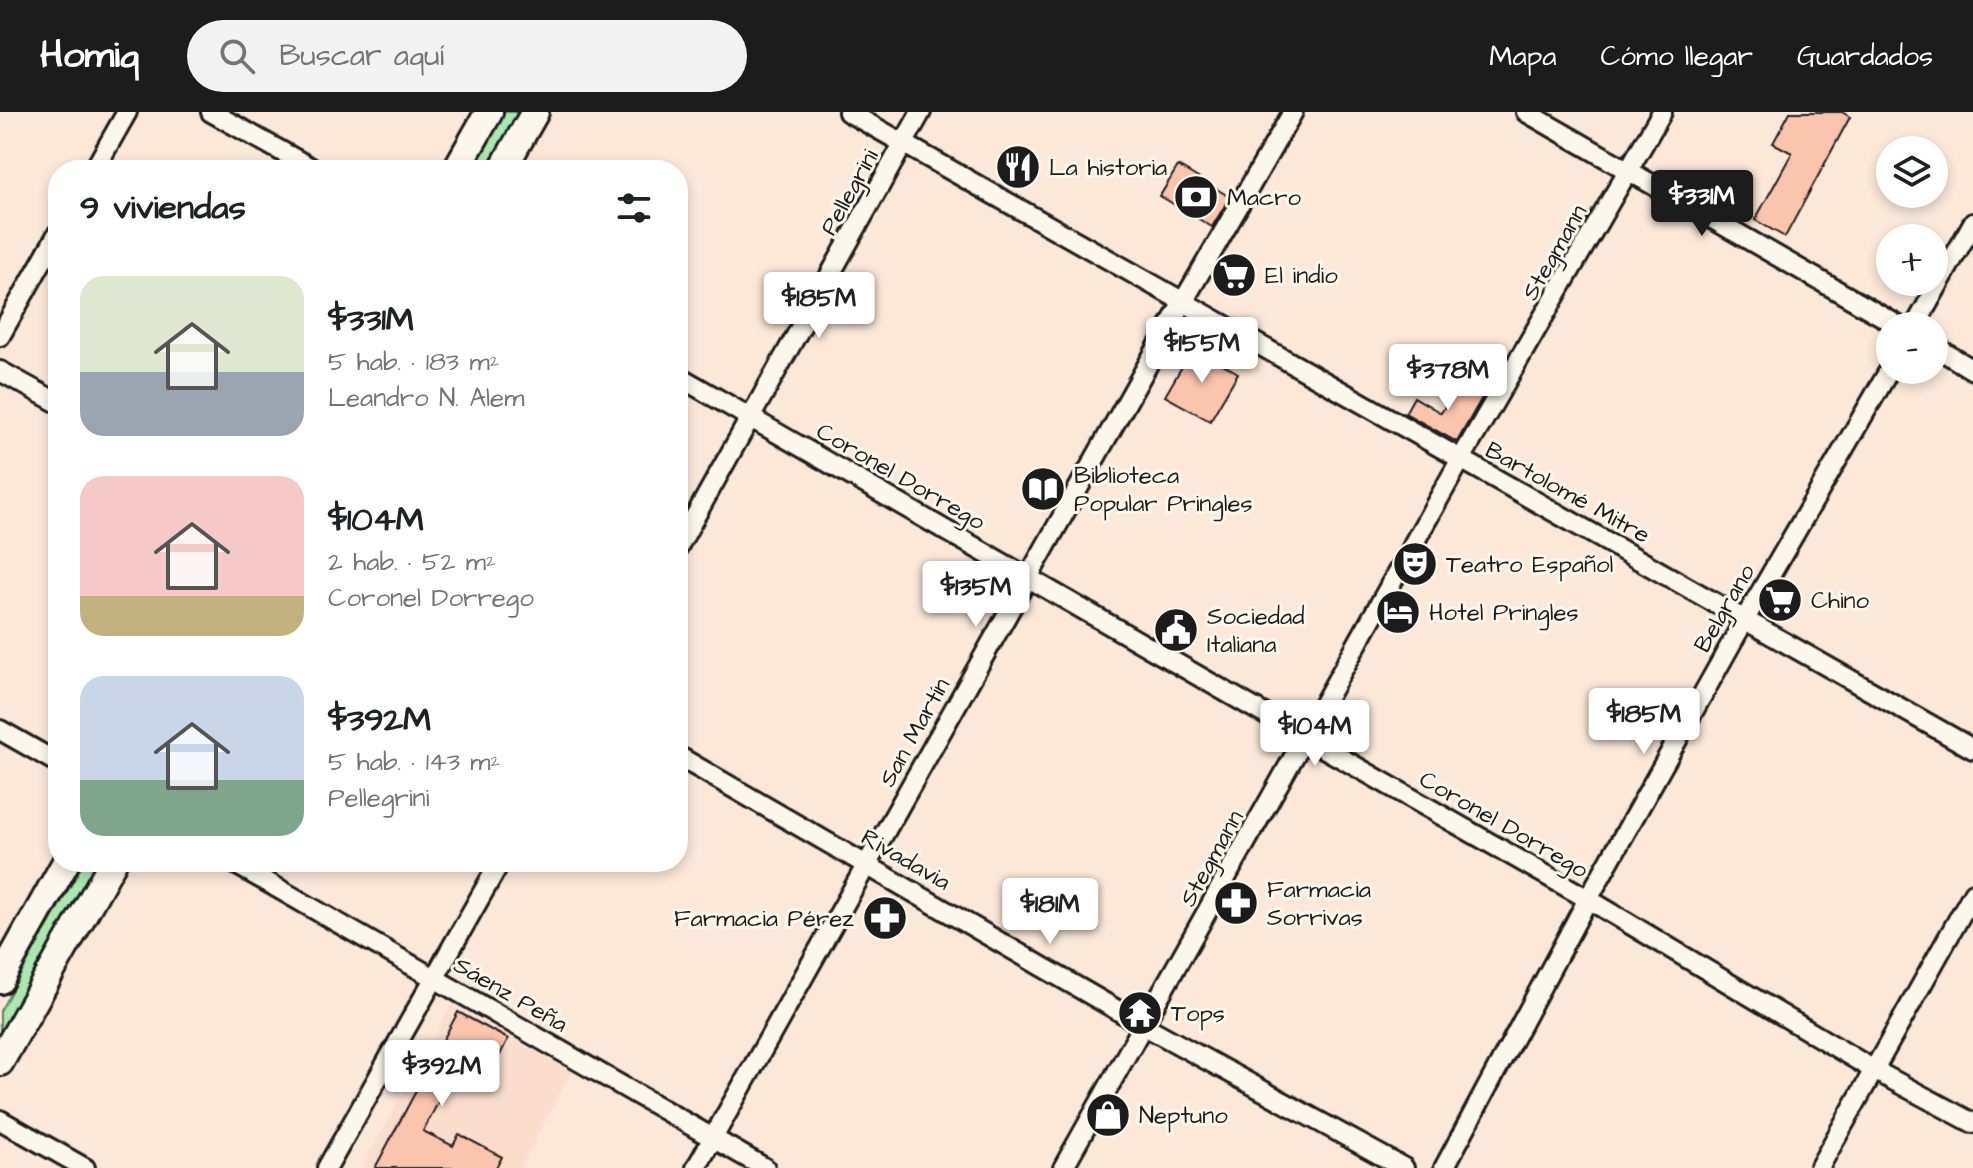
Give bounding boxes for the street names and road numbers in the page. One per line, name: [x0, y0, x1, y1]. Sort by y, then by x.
street label: Pellegrini: [812, 143, 889, 242]
street label: Stegmann: [1514, 198, 1597, 307]
street label: Coronel Dorrego: [809, 415, 992, 540]
street label: Bartolomé Mitre: [1479, 433, 1656, 552]
street label: Belgrano: [1686, 558, 1765, 660]
street label: San Martín: [871, 672, 959, 793]
street label: Coronel Dorrego: [1412, 763, 1595, 888]
street label: Stegmann: [1171, 804, 1253, 913]
street label: Rivadavia: [854, 821, 957, 899]
street label: Sáenz Peña: [447, 948, 574, 1041]

